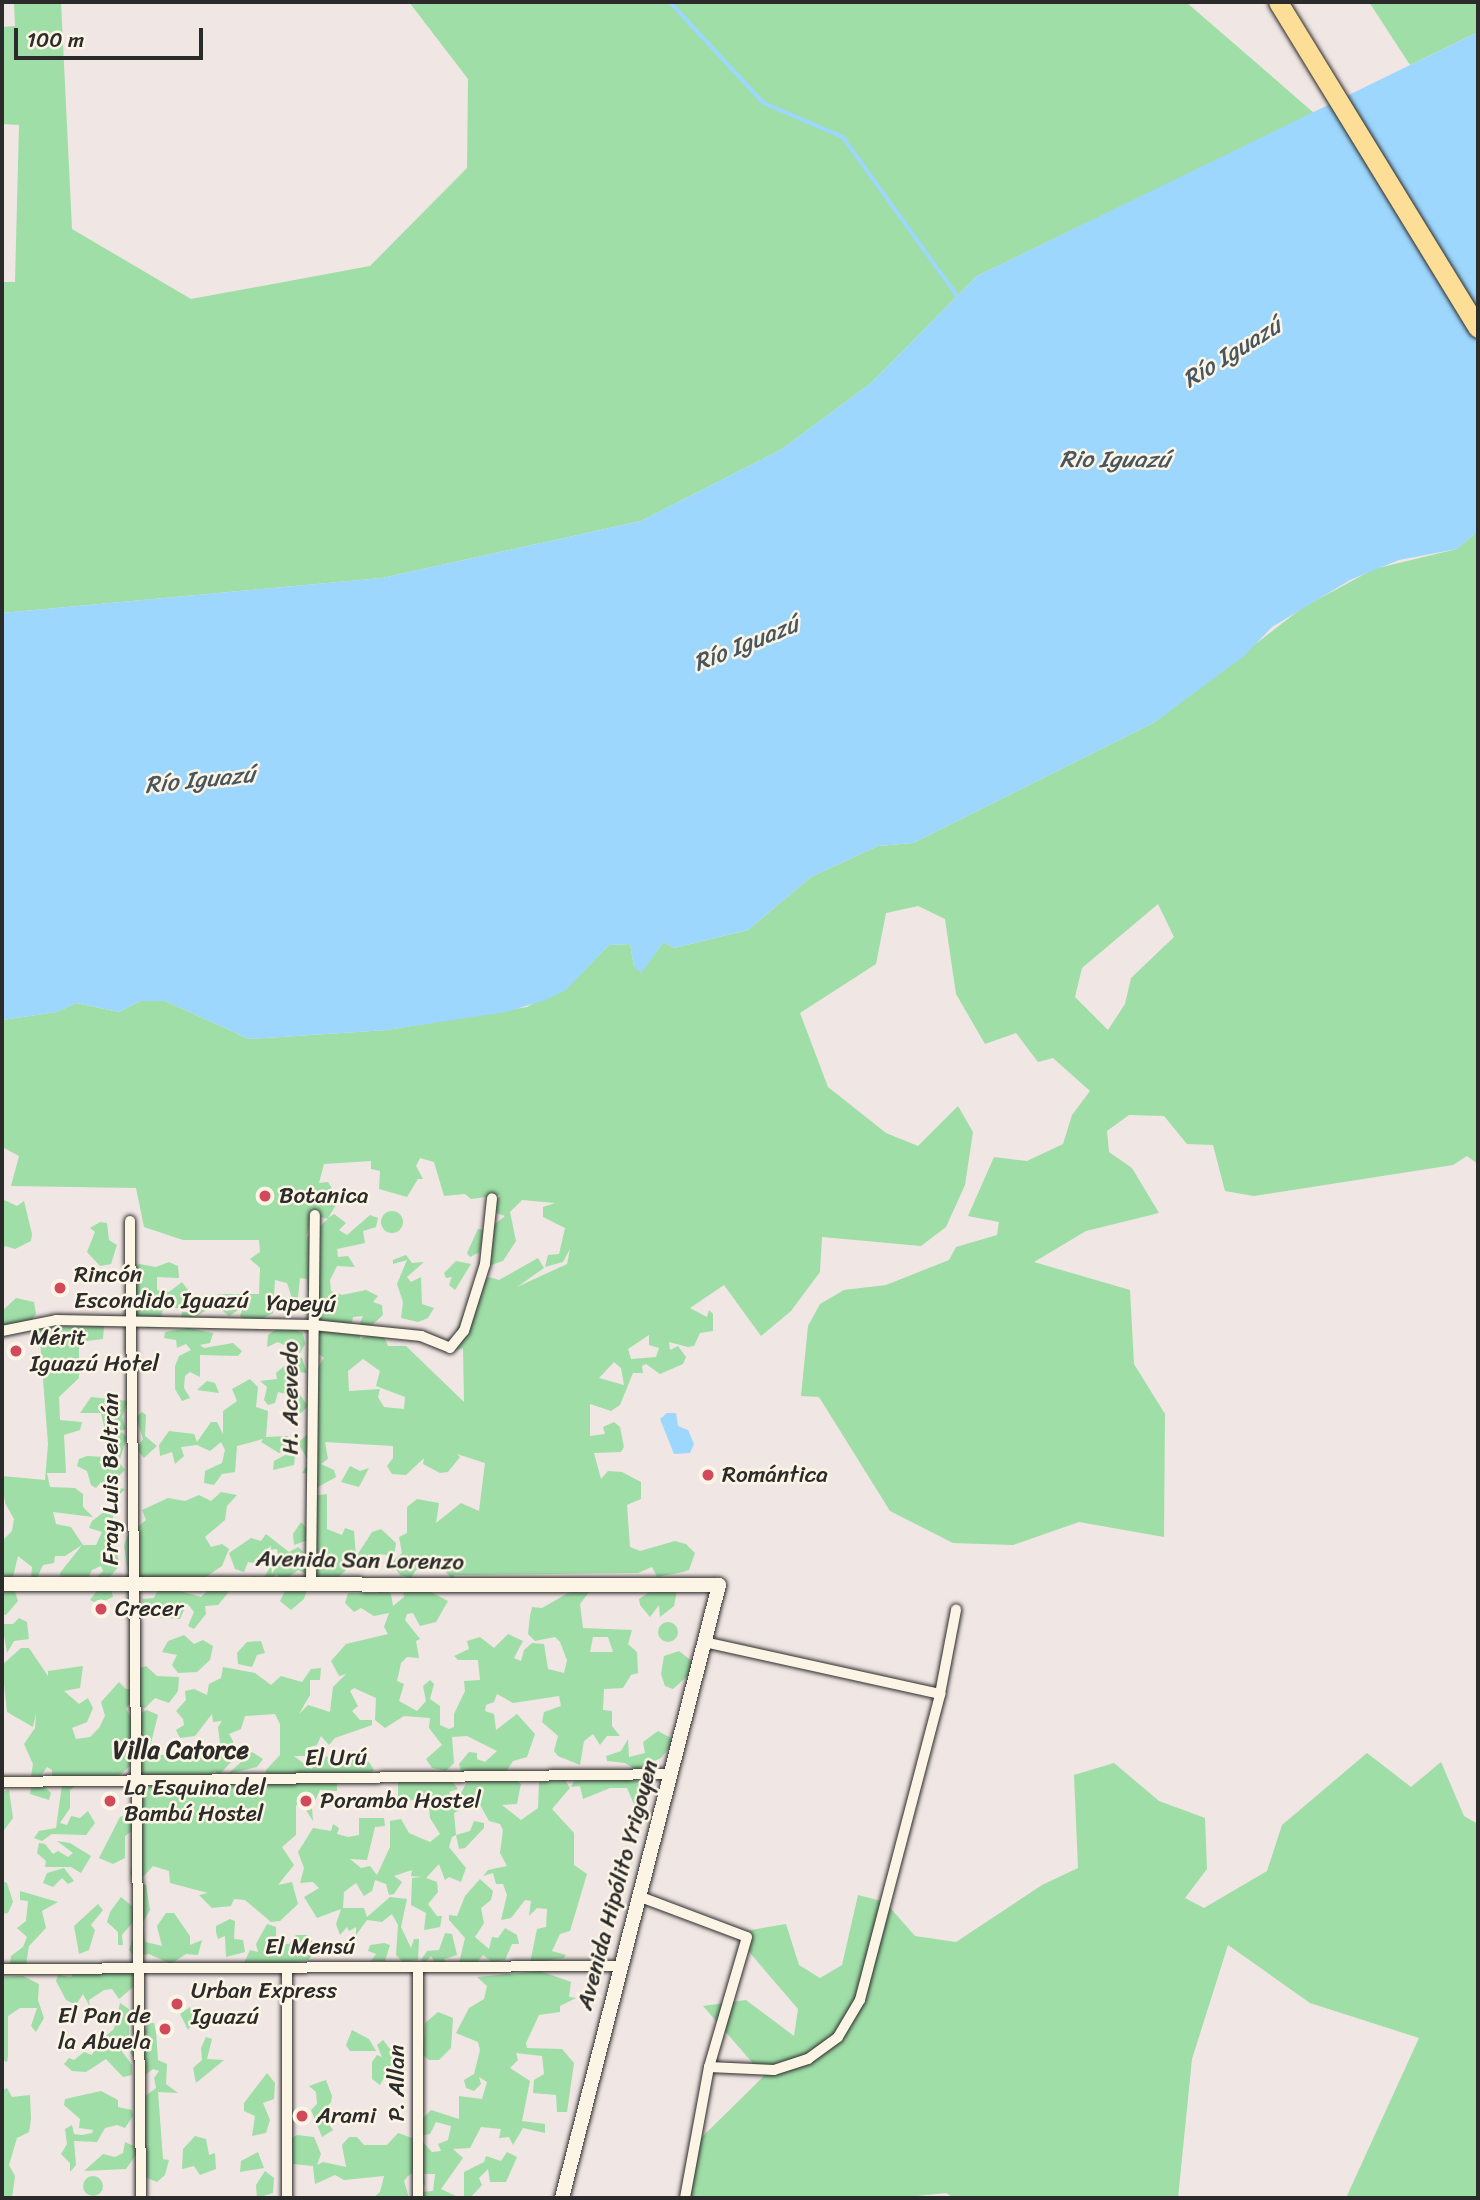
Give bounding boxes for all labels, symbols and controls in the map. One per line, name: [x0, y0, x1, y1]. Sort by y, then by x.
scale bar: [18, 14, 206, 58]
text: 100 m: [27, 21, 84, 59]
water label: Río Iguazú: [1178, 312, 1286, 394]
water label: Rio Iguazú: [1060, 446, 1170, 474]
water label: Río Iguazú: [689, 610, 803, 678]
water label: Río Iguazú: [144, 760, 256, 800]
place label: Botanica: [279, 1182, 369, 1210]
marker: Botanica: [257, 1188, 273, 1204]
place label: Rincón Escondido Iguazú: [74, 1261, 249, 1315]
marker: Rincón Escondido Iguazú: [52, 1280, 68, 1296]
street label: Yapeyú: [266, 1290, 336, 1318]
place label: Mérit Iguazú Hotel: [30, 1324, 160, 1378]
street label: H. Acevedo: [277, 1341, 305, 1455]
marker: Mérit Iguazú Hotel: [8, 1343, 24, 1359]
street label: Fray Luis Beltrán: [97, 1392, 125, 1566]
place label: Romántica: [722, 1461, 828, 1489]
marker: Romántica: [700, 1467, 716, 1483]
street label: Avenida San Lorenzo: [255, 1545, 465, 1577]
place label: Crecer: [115, 1595, 183, 1623]
marker: Crecer: [93, 1601, 109, 1617]
district label: Villa Catorce: [113, 1737, 249, 1765]
street label: El Urú: [305, 1744, 367, 1772]
street label: Avenida Hipólito Yrigoyen: [571, 1757, 665, 2013]
place label: La Esquina del Bambú Hostel: [124, 1774, 266, 1828]
place label: Poramba Hostel: [320, 1787, 481, 1815]
marker: La Esquina del Bambú Hostel: [102, 1793, 118, 1809]
marker: Poramba Hostel: [298, 1793, 314, 1809]
street label: El Mensú: [264, 1933, 356, 1961]
place label: Urban Express Iguazú: [191, 1977, 337, 2031]
marker: Urban Express Iguazú: [169, 1996, 185, 2012]
place label: El Pan de la Abuela: [57, 2002, 151, 2056]
marker: El Pan de la Abuela: [157, 2021, 173, 2037]
street label: P. Allan: [383, 2045, 411, 2121]
place label: Arami: [316, 2102, 376, 2130]
marker: Arami: [294, 2108, 310, 2124]

